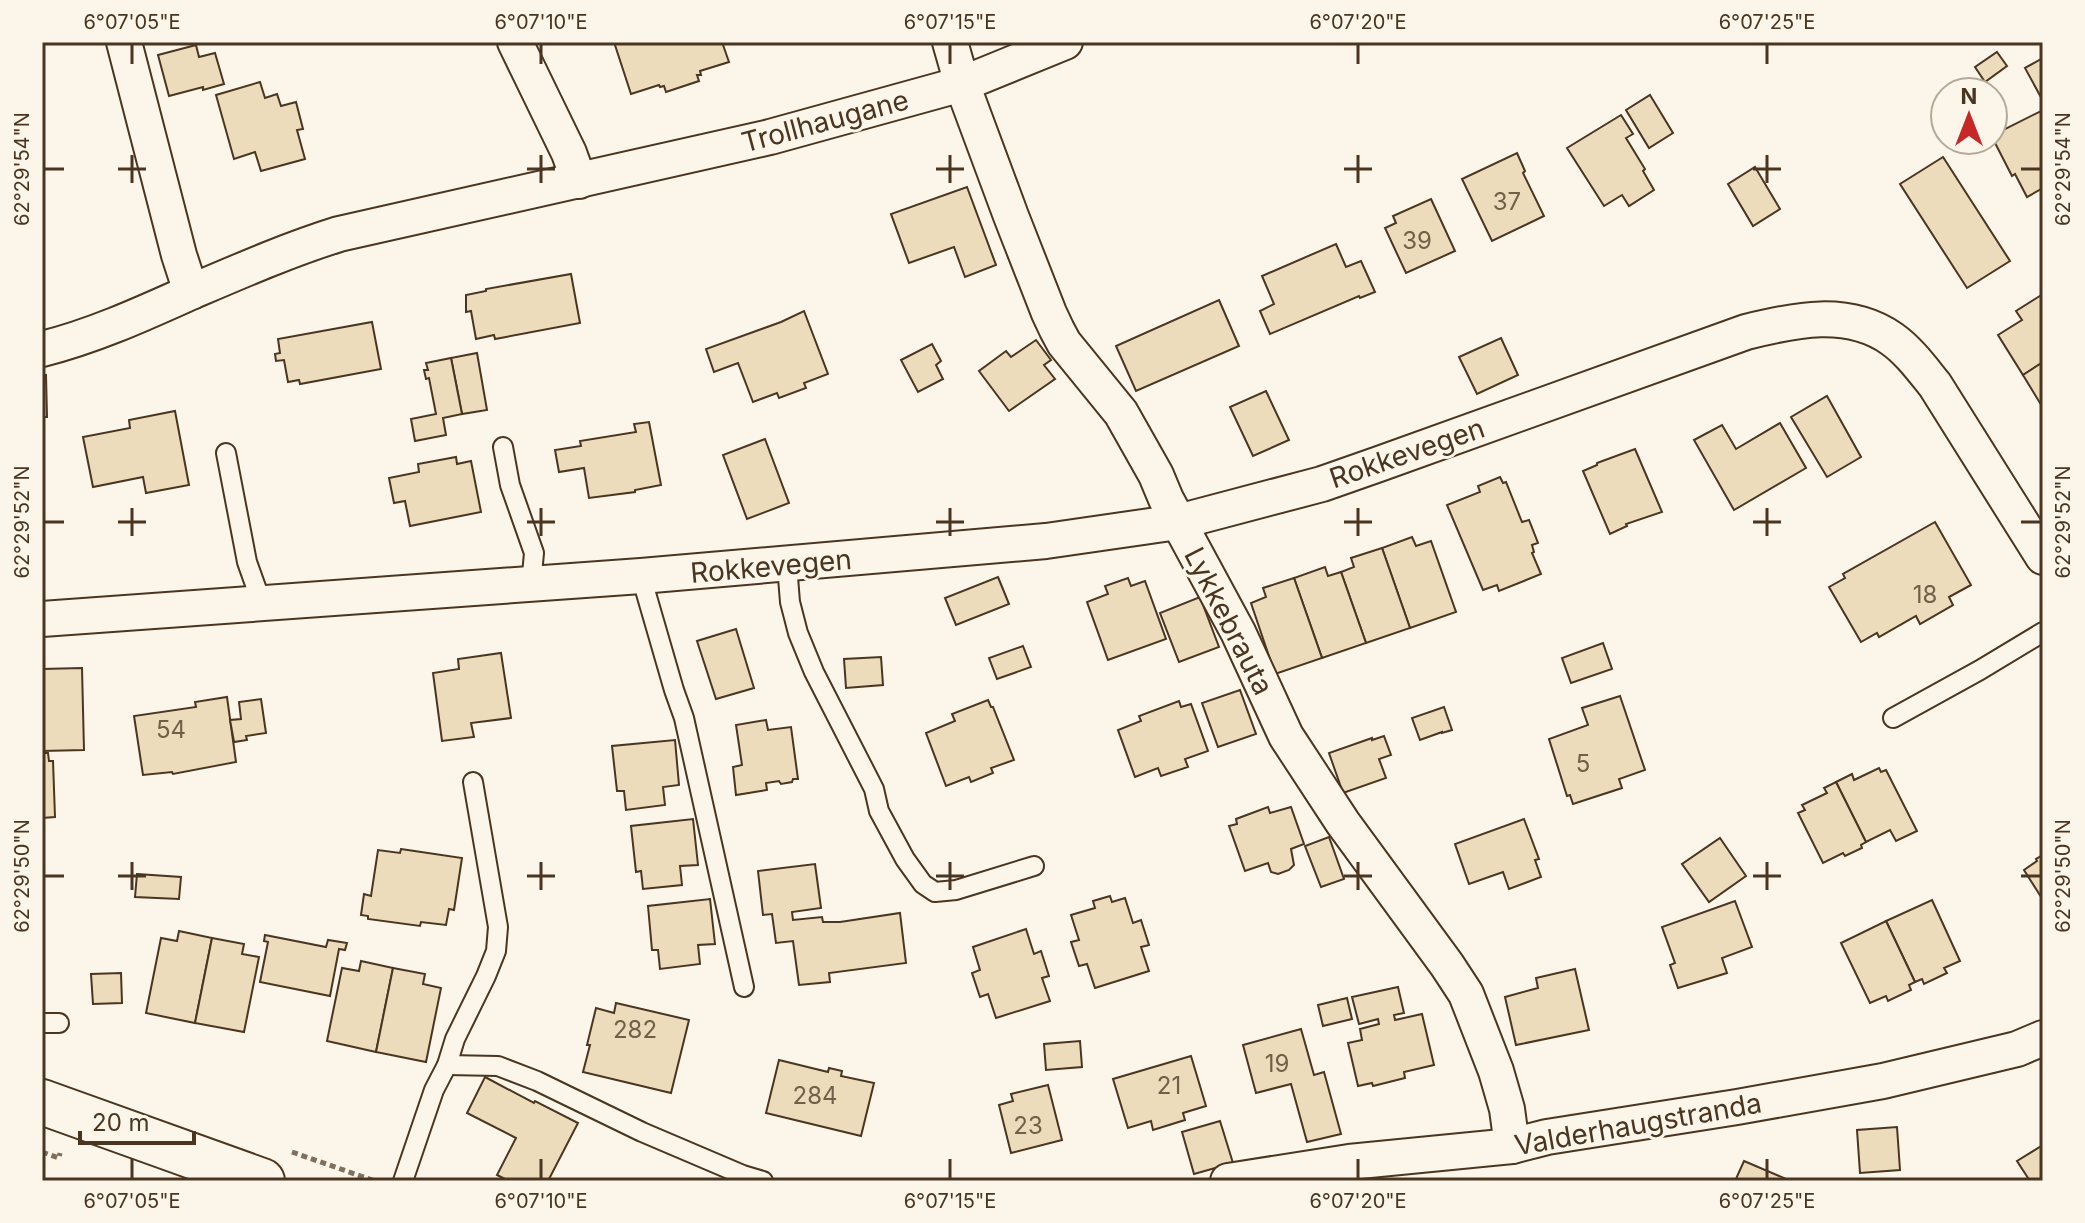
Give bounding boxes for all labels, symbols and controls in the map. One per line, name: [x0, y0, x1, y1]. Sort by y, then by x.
text: 6°07'05"E: [83, 10, 181, 34]
text: 6°07'10"E: [494, 10, 588, 34]
text: 6°07'15"E: [904, 10, 996, 34]
text: 6°07'20"E: [1309, 10, 1407, 34]
text: 6°07'25"E: [1719, 10, 1815, 34]
north arrow: [1929, 76, 2009, 156]
street label: Trollhaugane: [738, 82, 912, 160]
text: N: [1961, 83, 1977, 109]
text: 62°29'54"N: [10, 112, 34, 226]
text: 62°29'54"N: [2051, 112, 2075, 226]
house number: 37: [1493, 187, 1521, 216]
house number: 39: [1402, 226, 1432, 255]
street label: Rokkevegen: [1325, 411, 1489, 495]
text: 62°29'52"N: [10, 465, 34, 579]
text: 62°29'52"N: [2051, 465, 2075, 579]
street label: Lykkebrauta: [1177, 541, 1281, 701]
street label: Rokkevegen: [689, 542, 853, 590]
house number: 18: [1913, 580, 1937, 609]
house number: 54: [156, 715, 186, 744]
house number: 5: [1576, 749, 1590, 778]
text: 62°29'50"N: [10, 819, 34, 933]
text: 62°29'50"N: [2051, 819, 2075, 933]
house number: 282: [613, 1015, 657, 1044]
house number: 19: [1265, 1049, 1289, 1078]
house number: 21: [1157, 1071, 1181, 1100]
house number: 284: [793, 1081, 838, 1110]
street label: Valderhaugstranda: [1512, 1086, 1764, 1162]
scale bar: [80, 1095, 194, 1145]
text: 20 m: [92, 1108, 150, 1137]
house number: 23: [1013, 1111, 1043, 1140]
text: 6°07'05"E: [83, 1189, 181, 1213]
text: 6°07'10"E: [494, 1189, 588, 1213]
text: 6°07'15"E: [904, 1189, 996, 1213]
text: 6°07'20"E: [1309, 1189, 1407, 1213]
text: 6°07'25"E: [1719, 1189, 1815, 1213]

